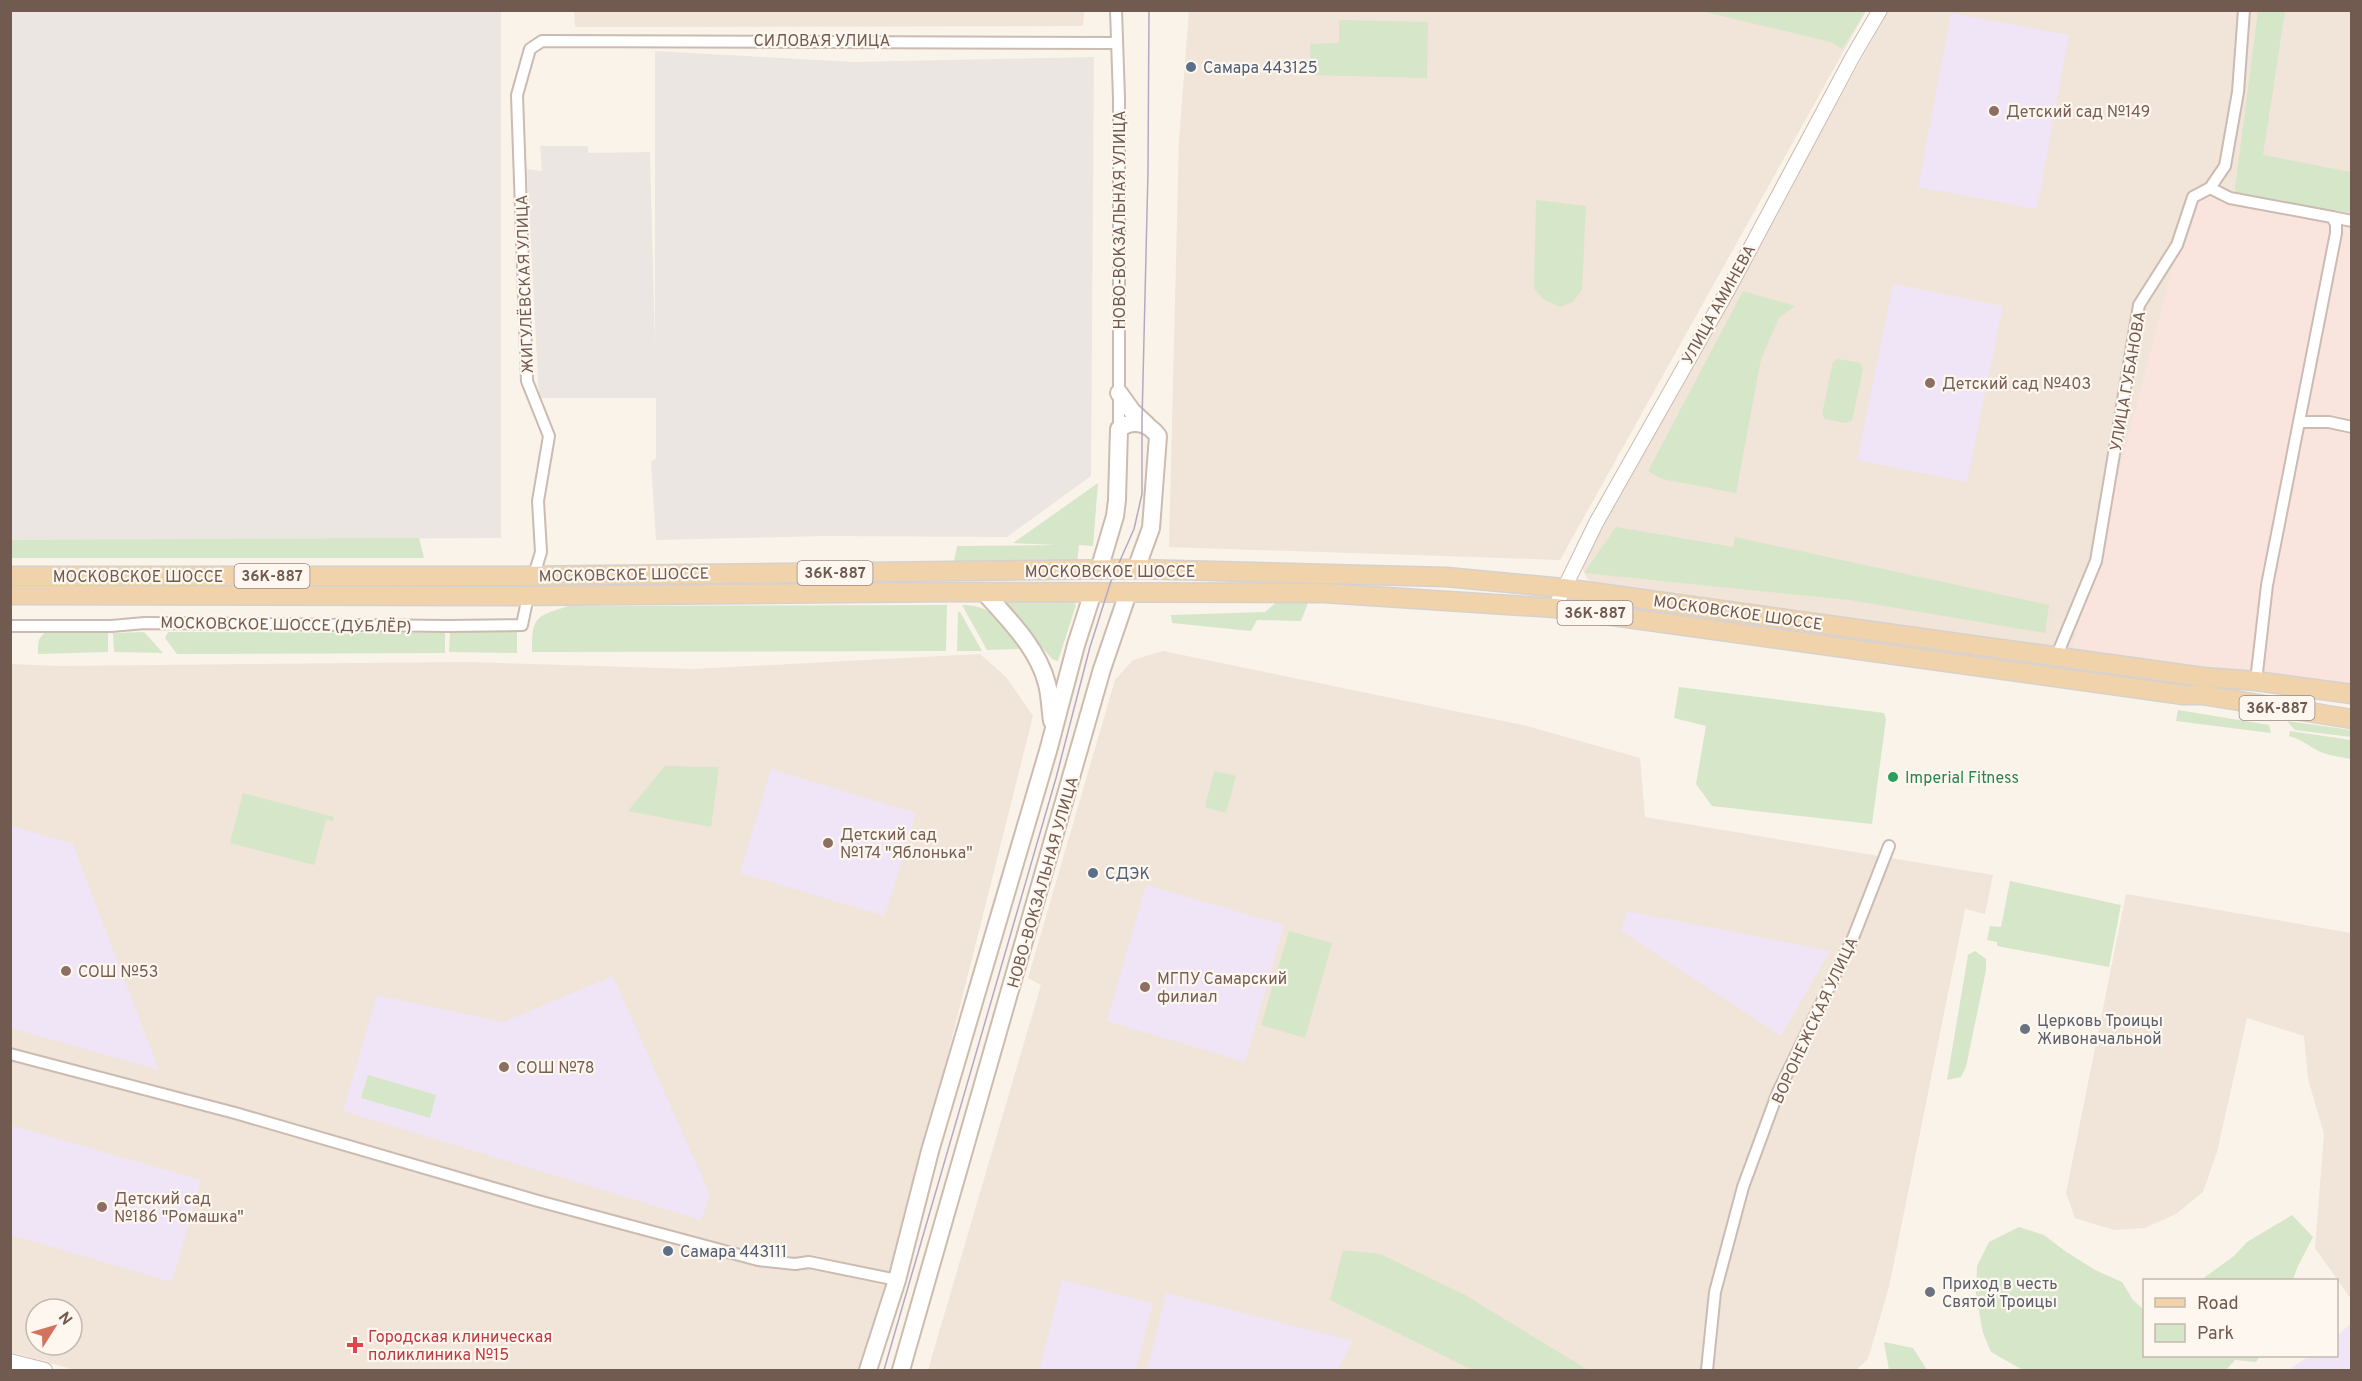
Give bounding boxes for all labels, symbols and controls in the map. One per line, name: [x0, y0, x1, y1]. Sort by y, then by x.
street label: СИЛОВАЯ УЛИЦА: [754, 32, 891, 52]
place label: Самара 443125: [1203, 59, 1318, 79]
marker: Самара 443125: [1184, 60, 1198, 74]
place label: Детский сад №149: [2006, 103, 2150, 123]
marker: Детский сад №149: [1987, 104, 2001, 118]
street label: НОВО-ВОКЗАЛЬНАЯ УЛИЦА: [1111, 110, 1131, 330]
street label: ЖИГУЛЁВСКАЯ УЛИЦА: [511, 194, 539, 374]
street label: УЛИЦА АМИНЕВА: [1679, 241, 1761, 368]
street label: УЛИЦА ГУБАНОВА: [2107, 310, 2151, 453]
place label: Детский сад №403: [1942, 375, 2091, 395]
marker: Детский сад №403: [1923, 376, 1937, 390]
road number: 36К-887: [798, 561, 872, 585]
street label: МОСКОВСКОЕ ШОССЕ: [1025, 563, 1195, 583]
road number: 36К-887: [234, 564, 310, 588]
street label: МОСКОВСКОЕ ШОССЕ: [539, 565, 710, 587]
street label: МОСКОВСКОЕ ШОССЕ: [53, 568, 223, 588]
street label: МОСКОВСКОЕ ШОССЕ: [1652, 592, 1824, 636]
road number: 36К-887: [1558, 601, 1632, 625]
street label: МОСКОВСКОЕ ШОССЕ (ДУБЛЁР): [160, 612, 412, 638]
road number: 36К-887: [2240, 696, 2314, 720]
place label: Imperial Fitness: [1905, 769, 2019, 789]
marker: Imperial Fitness: [1886, 770, 1900, 784]
street label: НОВО-ВОКЗАЛЬНАЯ УЛИЦА: [1004, 774, 1084, 991]
place label: Детский сад №174 "Яблонька": [840, 826, 973, 864]
marker: Детский сад №174 "Яблонька": [821, 836, 835, 850]
place label: СДЭК: [1105, 865, 1150, 885]
marker: СДЭК: [1086, 866, 1100, 880]
street label: ВОРОНЕЖСКАЯ УЛИЦА: [1768, 934, 1863, 1107]
place label: СОШ №53: [78, 963, 158, 983]
marker: СОШ №53: [59, 964, 73, 978]
place label: МГПУ Самарский филиал: [1157, 970, 1287, 1008]
marker: МГПУ Самарский филиал: [1138, 980, 1152, 994]
place label: Церковь Троицы Живоначальной: [2037, 1012, 2163, 1050]
marker: Церковь Троицы Живоначальной: [2018, 1022, 2032, 1036]
place label: СОШ №78: [516, 1059, 595, 1079]
marker: СОШ №78: [497, 1060, 511, 1074]
place label: Детский сад №186 "Ромашка": [114, 1190, 244, 1228]
marker: Детский сад №186 "Ромашка": [95, 1200, 109, 1214]
place label: Самара 443111: [680, 1243, 787, 1263]
marker: Самара 443111: [661, 1244, 675, 1258]
place label: Приход в честь Святой Троицы: [1942, 1275, 2058, 1313]
legend: [2143, 1279, 2338, 1357]
marker: Приход в честь Святой Троицы: [1923, 1285, 1937, 1299]
text: Road: [2197, 1293, 2239, 1316]
north arrow: [24, 1297, 84, 1357]
text: N: [53, 1309, 76, 1330]
text: Park: [2197, 1323, 2234, 1346]
place label: Городская клиническая поликлиника №15: [368, 1328, 552, 1366]
marker: Городская клиническая поликлиника №15: [346, 1336, 364, 1354]

